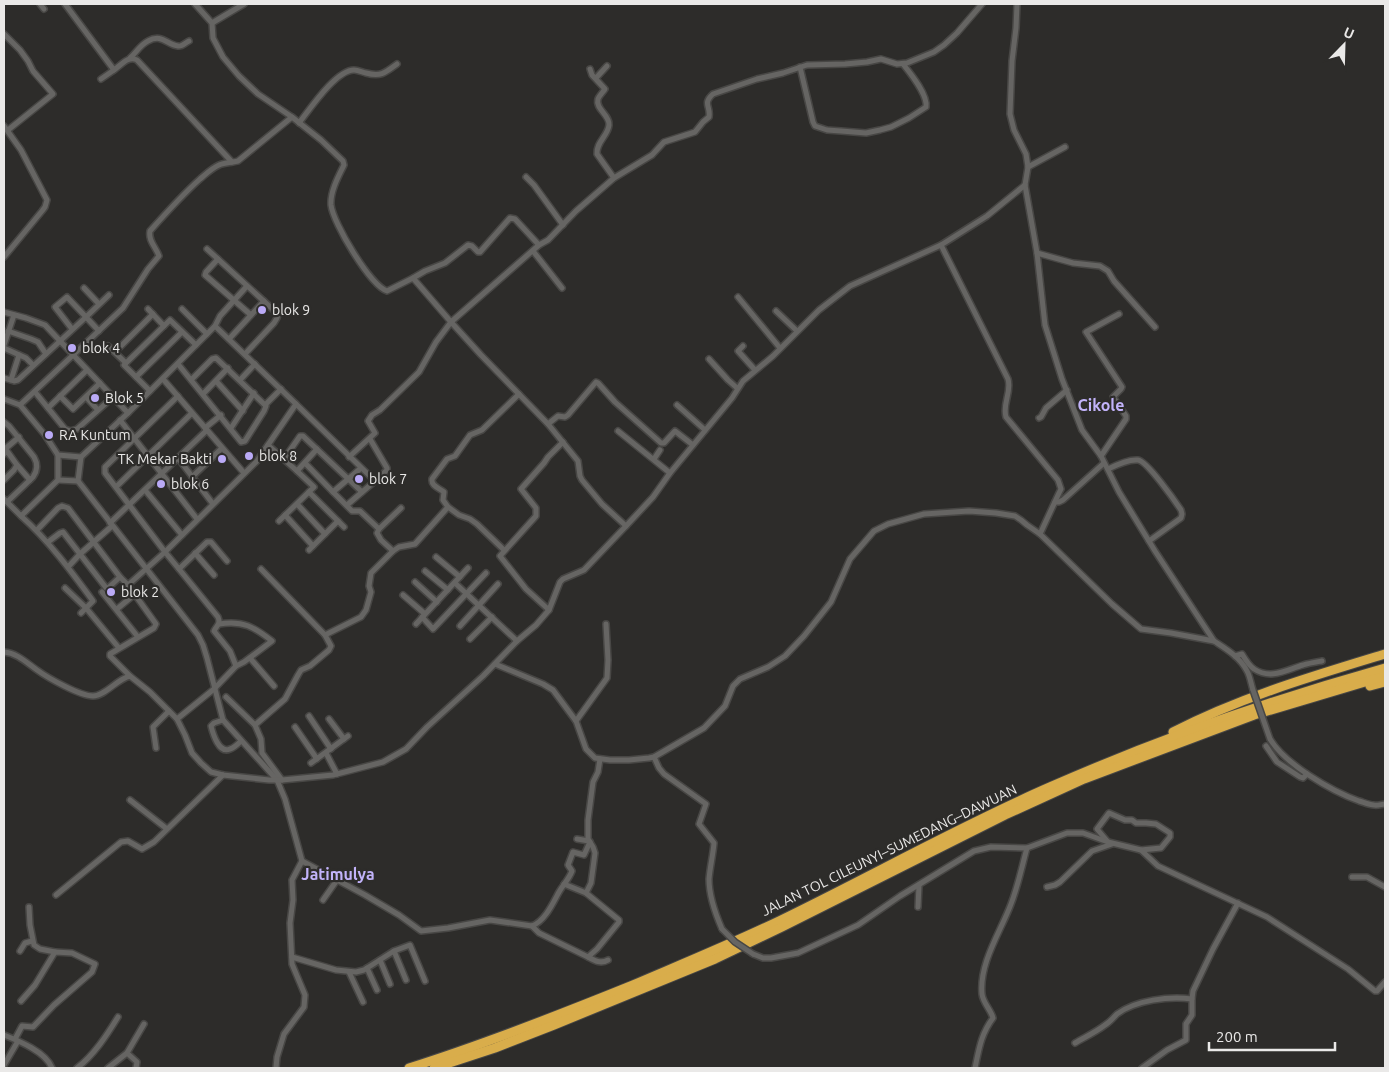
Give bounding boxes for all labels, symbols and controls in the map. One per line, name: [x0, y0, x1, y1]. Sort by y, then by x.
north arrow: [1319, 20, 1369, 70]
text: U: [1341, 24, 1357, 42]
place label: blok 9: [272, 302, 310, 318]
marker: blok 9: [256, 304, 268, 316]
place label: blok 4: [82, 340, 120, 356]
marker: blok 4: [66, 342, 78, 354]
place label: Blok 5: [105, 390, 144, 406]
marker: Blok 5: [89, 392, 101, 404]
district label: Cikole: [1078, 396, 1124, 414]
place label: RA Kuntum: [59, 427, 130, 443]
marker: RA Kuntum: [43, 429, 55, 441]
place label: blok 8: [259, 448, 297, 464]
marker: blok 8: [243, 450, 255, 462]
place label: TK Mekar Bakti: [118, 451, 212, 467]
marker: TK Mekar Bakti: [216, 453, 228, 465]
place label: blok 7: [369, 471, 407, 487]
marker: blok 7: [353, 473, 365, 485]
place label: blok 6: [171, 476, 209, 492]
marker: blok 6: [155, 478, 167, 490]
place label: blok 2: [121, 584, 159, 600]
marker: blok 2: [105, 586, 117, 598]
street label: JALAN TOL CILEUNYI–SUMEDANG–DAWUAN: [759, 781, 1019, 919]
district label: Jatimulya: [301, 865, 375, 883]
scale bar: [1209, 1020, 1335, 1052]
text: 200 m: [1216, 1028, 1258, 1045]

